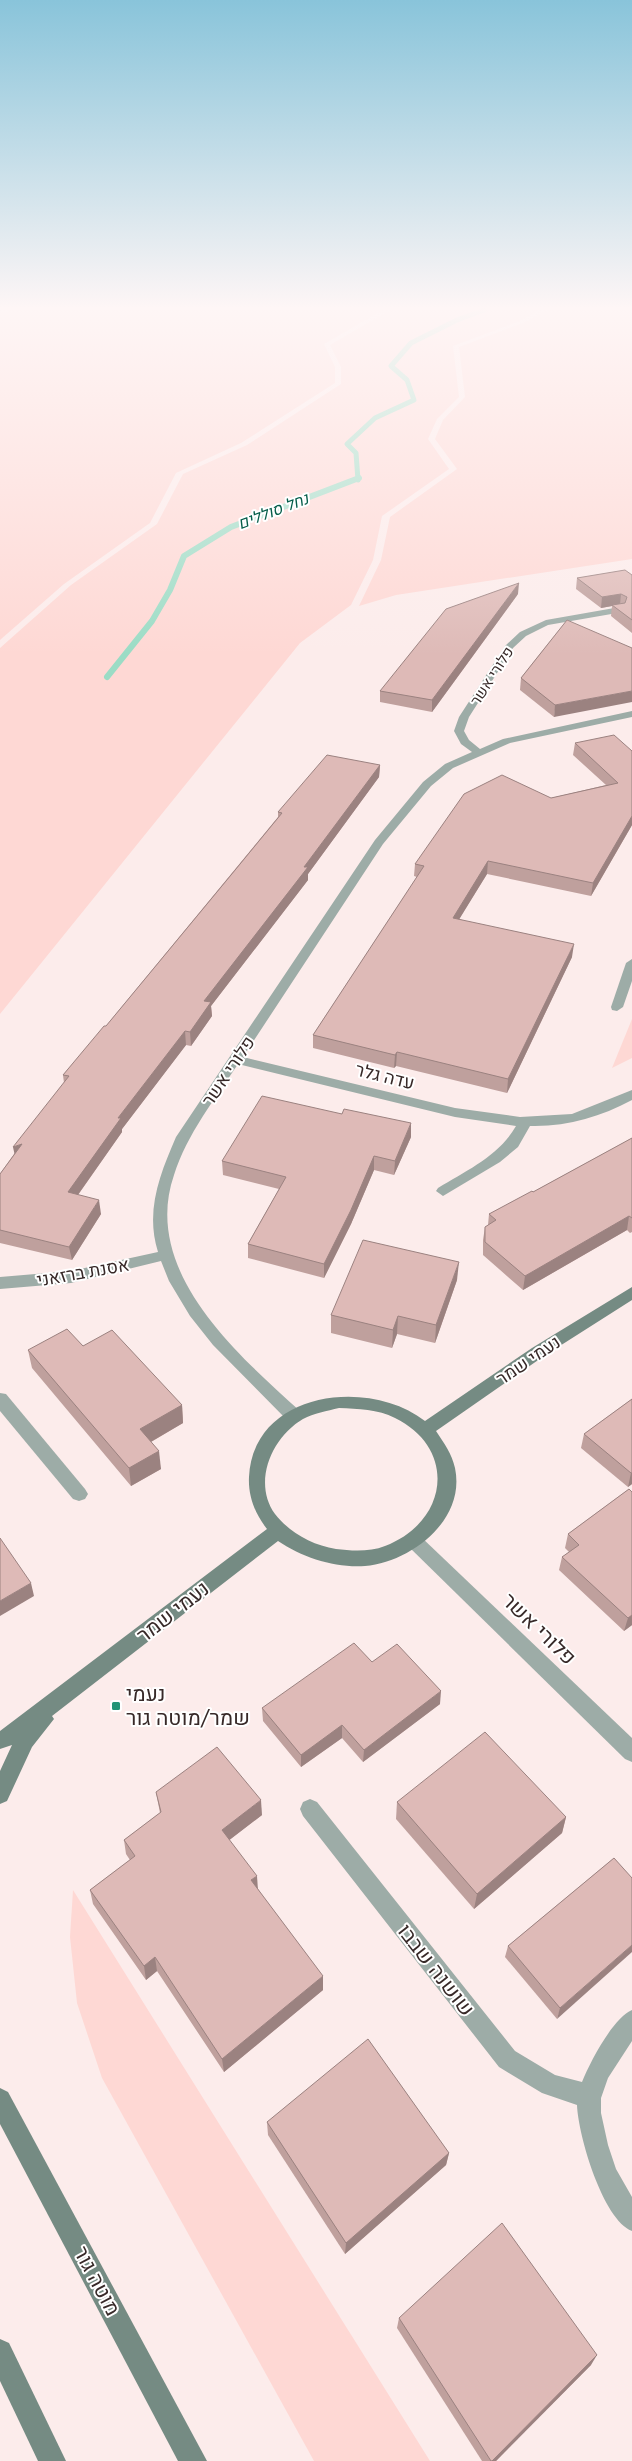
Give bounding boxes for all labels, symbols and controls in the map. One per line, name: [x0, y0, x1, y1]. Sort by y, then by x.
water label: נחל סוללים: [235, 488, 312, 533]
street label: פלורי אשר: [466, 643, 518, 709]
street label: פלורי אשר: [197, 1032, 259, 1110]
street label: עדה גלר: [353, 1059, 417, 1093]
street label: אסנת ברזאני: [35, 1254, 131, 1290]
street label: נעמי שמר: [492, 1331, 564, 1389]
street label: נעמי שמר: [132, 1576, 214, 1648]
street label: פלורי אשר: [497, 1588, 581, 1670]
place label: נעמי שמר/מוטה גור: [126, 1682, 250, 1730]
marker: נעמי שמר/מוטה גור: [110, 1700, 122, 1712]
street label: שושנה שבבו: [393, 1919, 479, 2021]
street label: מוטה גור: [69, 2242, 125, 2320]

